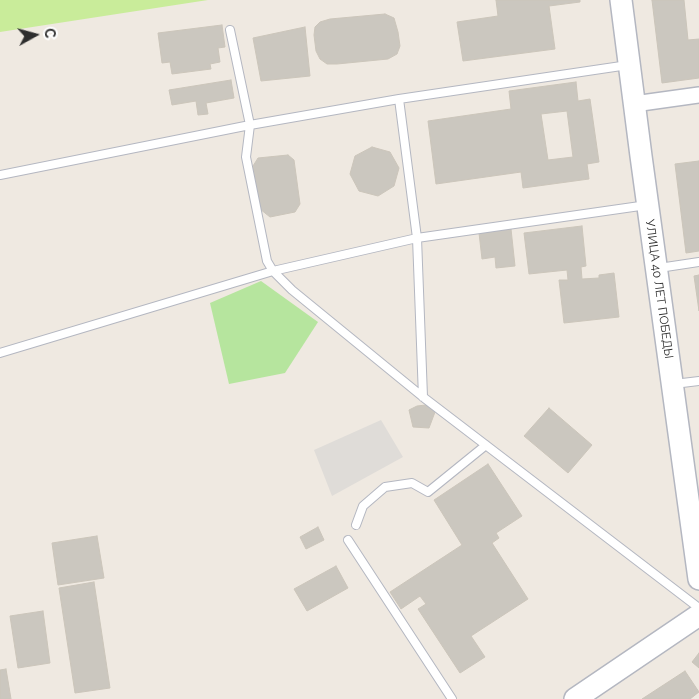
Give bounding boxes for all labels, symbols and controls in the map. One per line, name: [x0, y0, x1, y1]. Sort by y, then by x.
north arrow: [10, 10, 60, 60]
text: С: [41, 27, 58, 39]
street label: УЛИЦА 40 ЛЕТ ПОБЕДЫ: [642, 218, 676, 360]

